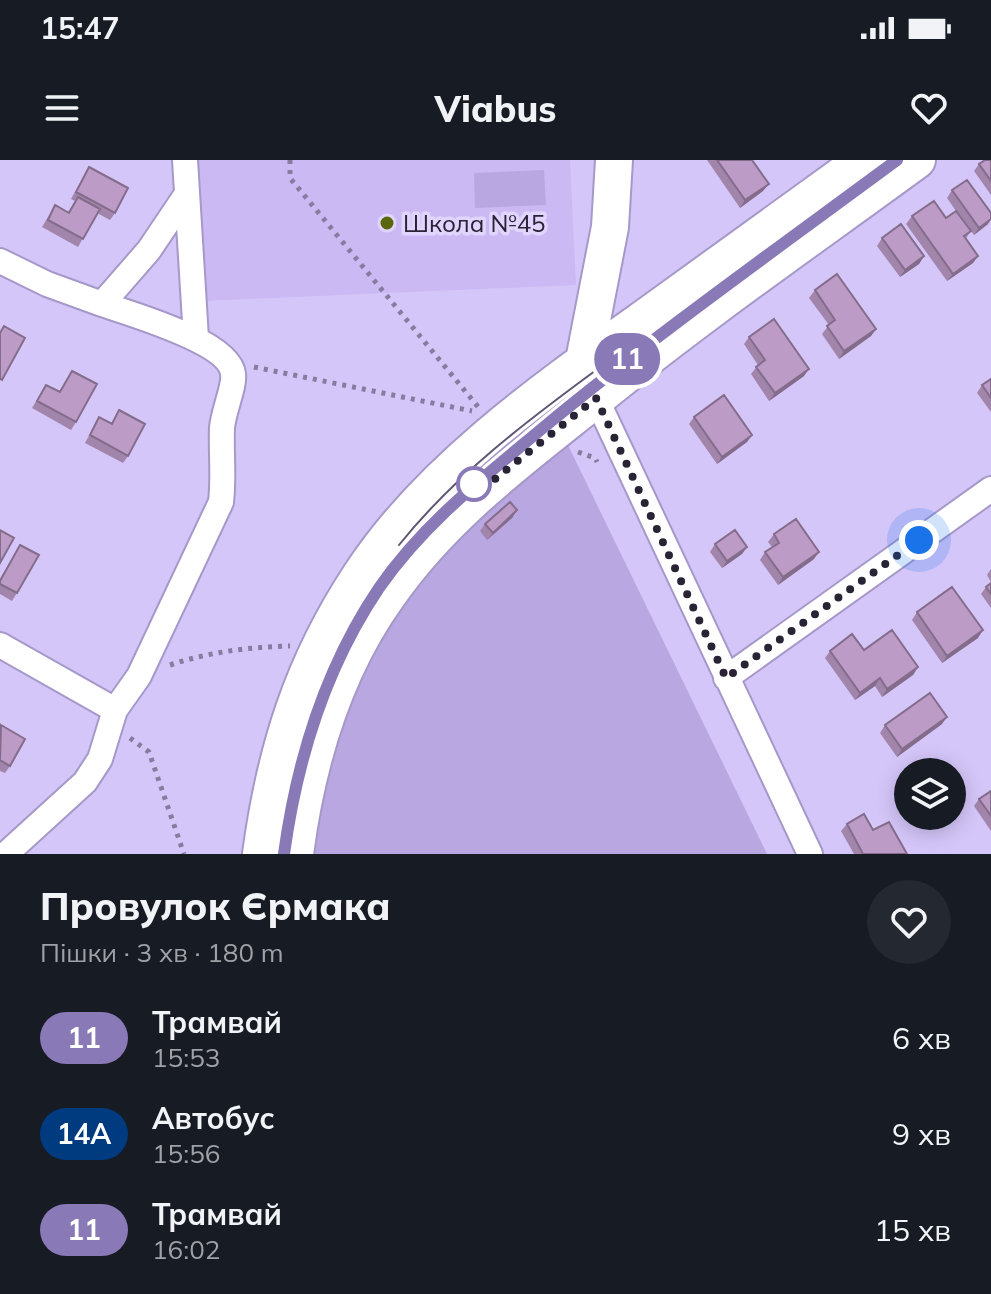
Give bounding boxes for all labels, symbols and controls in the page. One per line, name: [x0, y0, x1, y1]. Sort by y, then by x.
text: 15:47: [40, 9, 119, 47]
icon: menu: [40, 86, 84, 130]
text: Viabus: [435, 86, 556, 131]
icon: heart: [907, 86, 951, 130]
place label: Школа №45: [403, 208, 545, 238]
marker: Школа №45: [378, 214, 396, 232]
line badge: 11: [591, 333, 663, 385]
text: 11: [610, 341, 644, 376]
unlabelled marker: [457, 467, 491, 501]
your location: [899, 520, 939, 560]
map controls: [894, 758, 966, 830]
button: layers: [894, 758, 966, 830]
button: heart: [867, 880, 951, 964]
text: Провулок Єрмака: [40, 882, 391, 930]
text: Пішки · 3 хв · 180 m: [40, 936, 284, 969]
text: Трамвай: [152, 1003, 282, 1041]
text: 6 хв: [892, 1019, 951, 1057]
text: 11: [67, 1020, 101, 1055]
text: 15:53: [152, 1041, 220, 1074]
text: Автобус: [152, 1099, 275, 1137]
text: 9 хв: [892, 1115, 951, 1153]
text: 14А: [57, 1116, 111, 1151]
text: 15:56: [152, 1137, 220, 1170]
text: Трамвай: [152, 1195, 282, 1233]
text: 15 хв: [874, 1211, 951, 1249]
text: 11: [67, 1212, 101, 1247]
text: 16:02: [152, 1233, 220, 1266]

